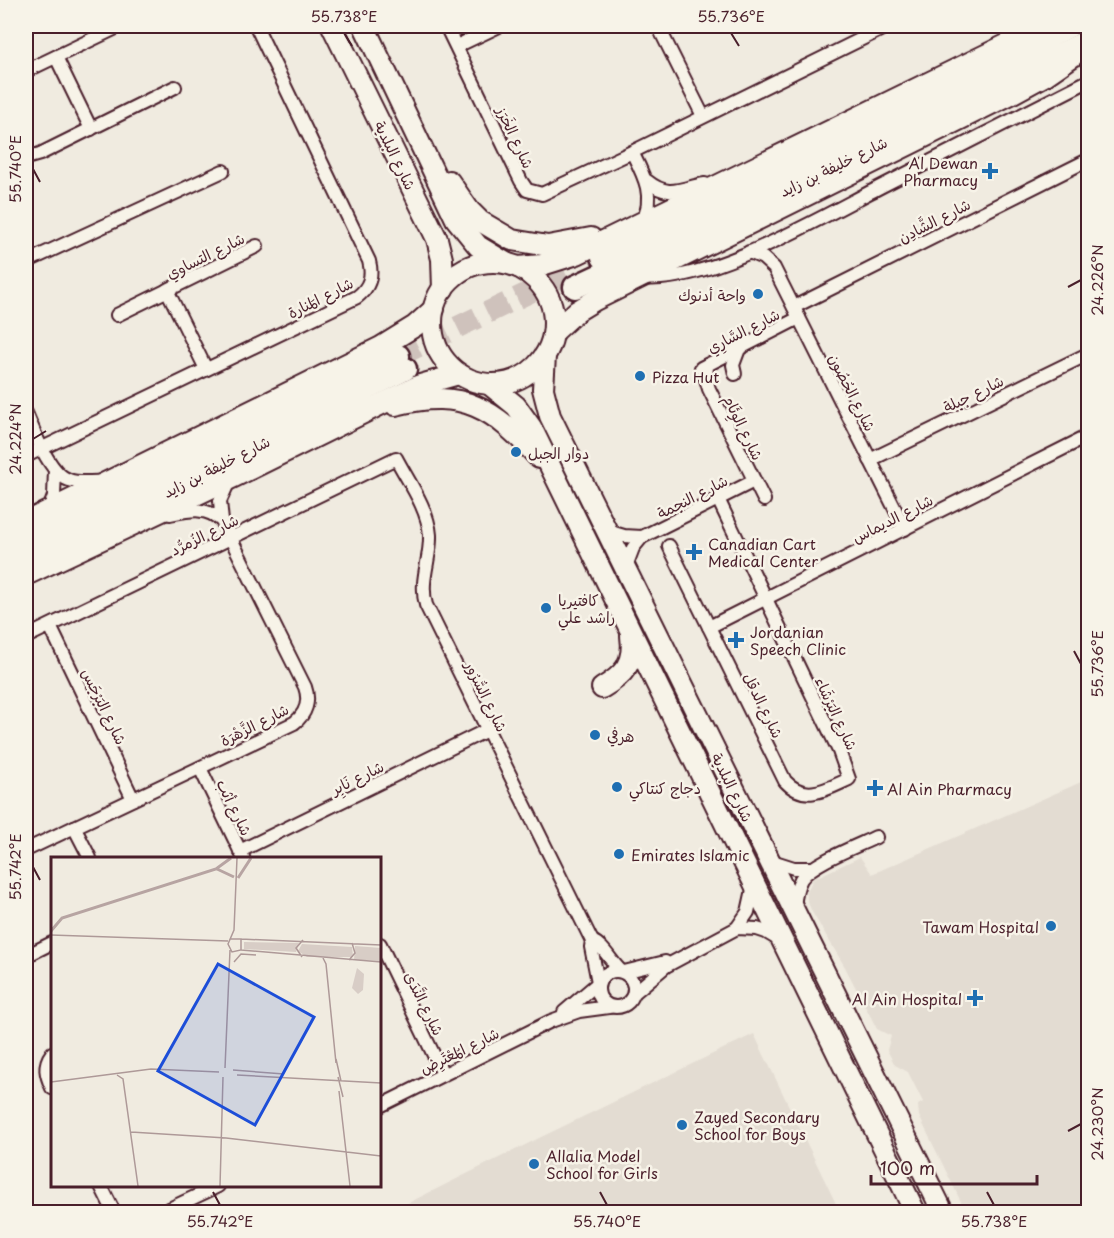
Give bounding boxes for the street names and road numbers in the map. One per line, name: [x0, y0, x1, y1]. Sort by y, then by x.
street label: شارع الخَرَز: [491, 101, 540, 172]
street label: شارع البلدية: [369, 117, 423, 193]
street label: شارع خليفة بن زايد: [775, 130, 891, 202]
street label: شارع الشَّادِن: [894, 192, 974, 248]
street label: شارع التساوي: [162, 226, 249, 285]
street label: شارع المَنارة: [283, 271, 357, 323]
street label: شارع السَّارِي: [703, 302, 784, 359]
street label: شارع الحُصُون: [824, 349, 882, 435]
street label: شارع جبلة: [939, 368, 1007, 418]
street label: شارع الوِئَام: [716, 390, 770, 465]
street label: شارع خليفة بن زايد: [158, 429, 274, 503]
street label: شارع النجمة: [653, 468, 731, 524]
street label: شارع الديماس: [847, 488, 937, 548]
street label: شارع الزُمرُّد: [166, 508, 242, 560]
street label: شارع السُّرُور: [460, 656, 514, 735]
street label: شارع البَرْجَس: [77, 664, 133, 748]
street label: شارع الدقل: [738, 668, 790, 742]
street label: شارع البَرْشَاء: [810, 672, 864, 754]
street label: شارع الزَّهْرَة: [216, 697, 292, 751]
street label: شارع البلدية: [706, 749, 760, 825]
street label: شارع نَابِر: [325, 754, 388, 802]
street label: شارع أثب: [211, 775, 259, 839]
street label: شارع النَّدَى: [400, 967, 450, 1039]
street label: شارع المُعْتَرِض: [415, 1021, 503, 1080]

